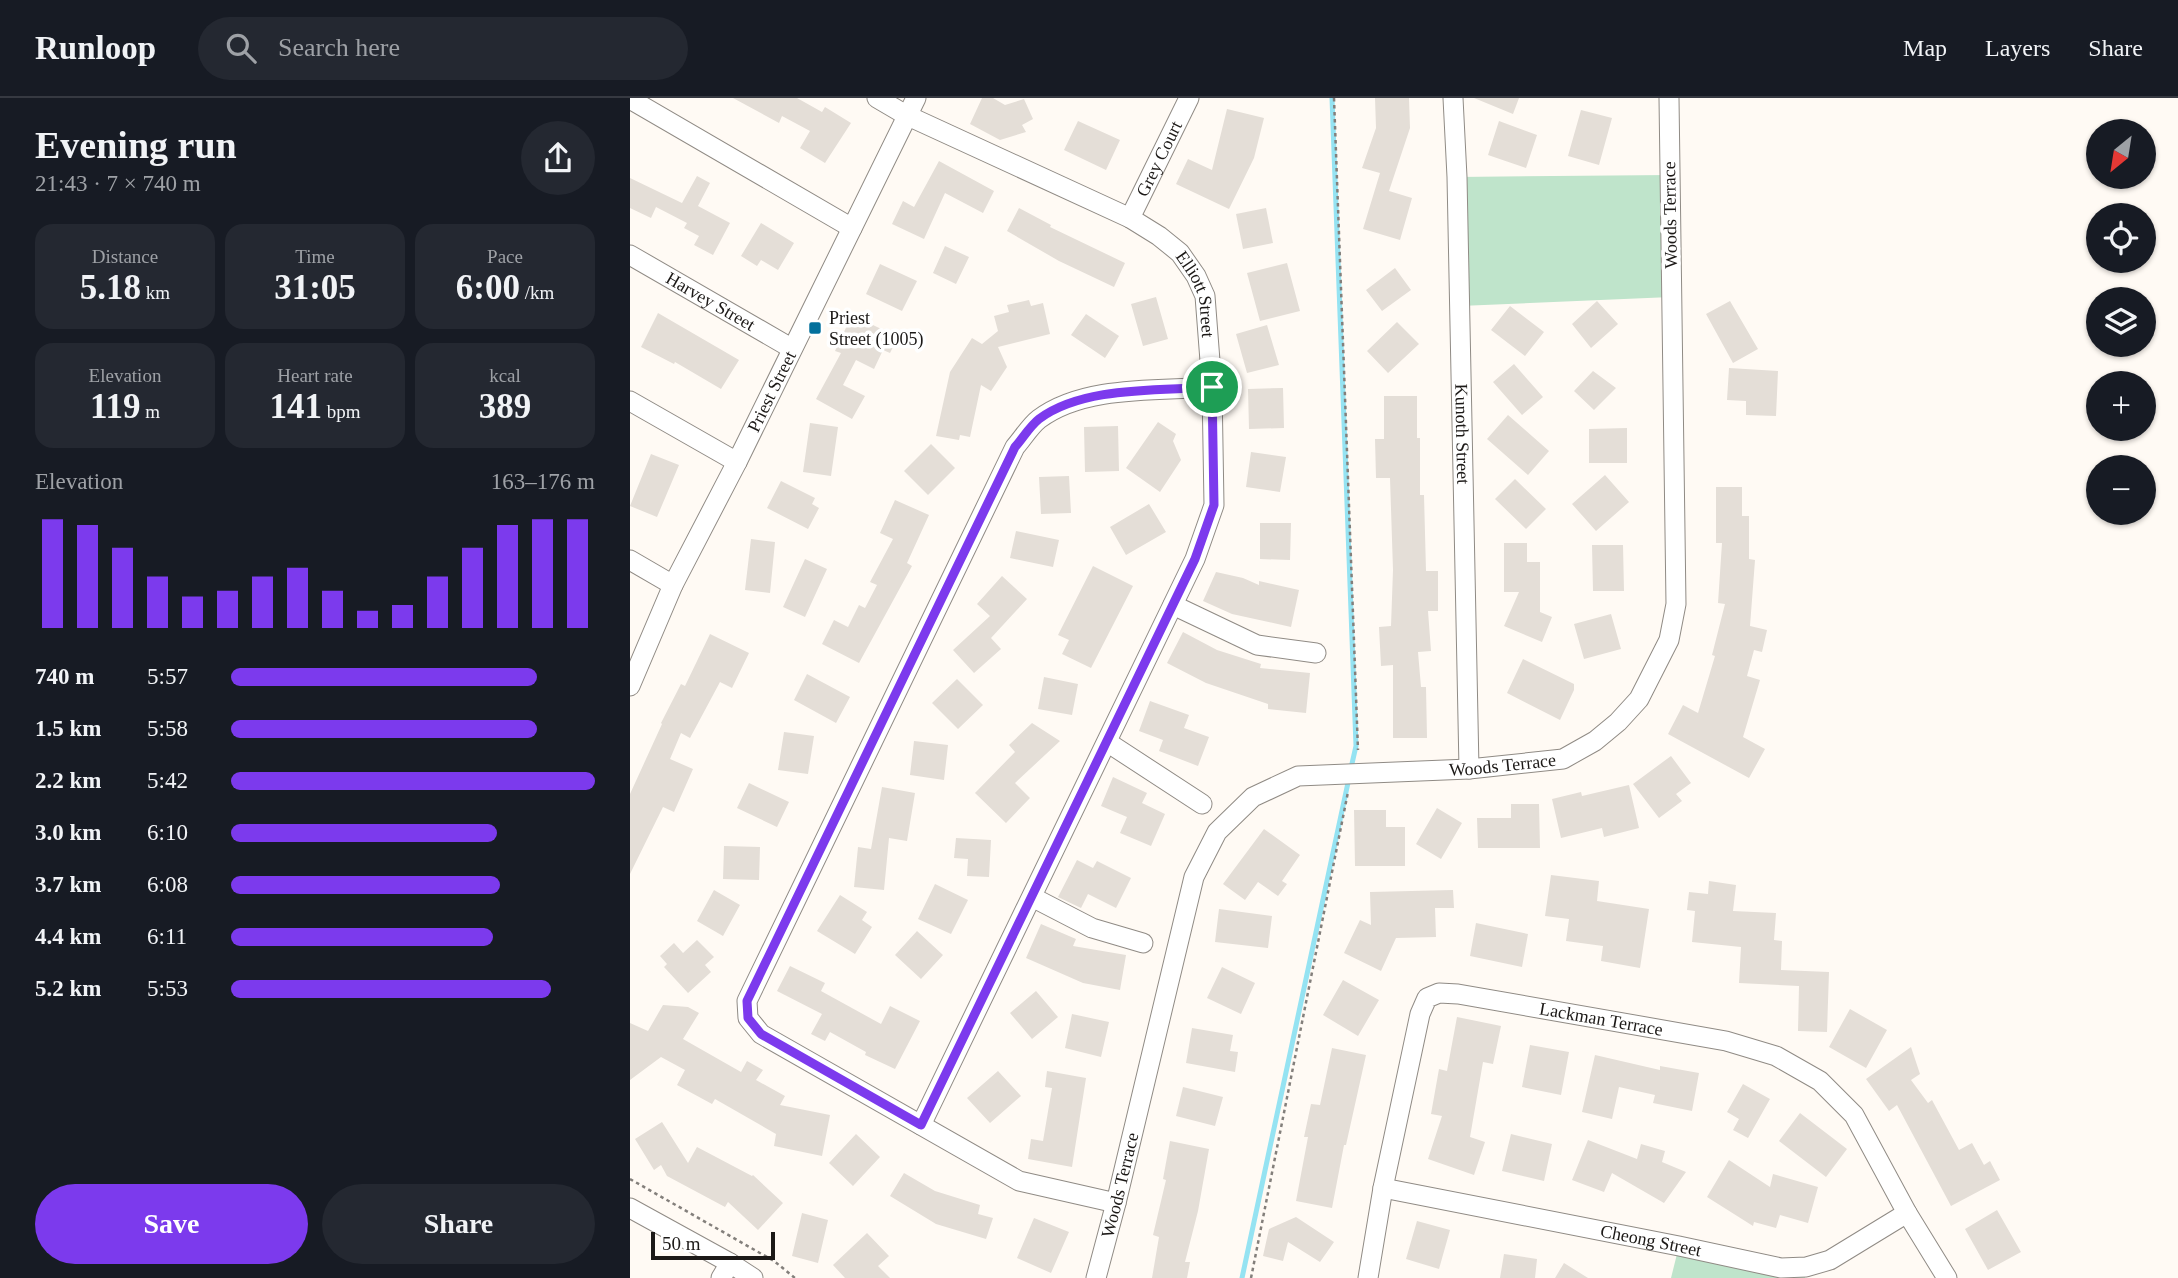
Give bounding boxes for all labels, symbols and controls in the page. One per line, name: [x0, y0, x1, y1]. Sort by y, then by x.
search box: [198, 17, 688, 80]
icon: search: [222, 29, 260, 67]
text: Runloop: [35, 30, 156, 66]
text: Search here: [278, 33, 400, 62]
text: Map: [1903, 35, 1947, 61]
text: Layers: [1985, 35, 2050, 61]
text: Share: [2088, 35, 2143, 61]
street label: Grey Court: [1132, 118, 1186, 200]
north arrow: [2086, 119, 2156, 189]
map controls: [2086, 119, 2156, 525]
button: share: [521, 121, 595, 195]
text: Evening run: [35, 124, 237, 166]
street label: Woods Terrace: [1659, 161, 1681, 269]
text: 21:43 · 7 × 740 m: [35, 171, 201, 196]
button: locate: [2086, 203, 2156, 273]
text: Distance: [92, 246, 158, 267]
text: Time: [295, 246, 335, 267]
text: Pace: [487, 246, 523, 267]
street label: Elliott Street: [1172, 247, 1218, 338]
text: 5.18: [80, 268, 141, 307]
text: 31:05: [274, 268, 356, 307]
text: 6:00: [456, 268, 520, 307]
street label: Harvey Street: [662, 268, 759, 335]
text: km: [141, 282, 170, 303]
text: /km: [520, 282, 554, 303]
button: layers: [2086, 287, 2156, 357]
place label: Priest Street (1005): [829, 308, 923, 350]
marker: Priest Street (1005): [807, 320, 823, 336]
street label: Priest Street: [743, 348, 800, 435]
pin: [1182, 357, 1242, 417]
text: Elevation: [89, 365, 161, 386]
text: Heart rate: [277, 365, 353, 386]
text: kcal: [489, 365, 521, 386]
icon: arrive: [1193, 368, 1231, 406]
button: +: [2086, 371, 2156, 441]
street label: Kunoth Street: [1451, 383, 1473, 484]
text: 119: [90, 387, 141, 426]
text: 141: [269, 387, 322, 426]
text: 389: [479, 387, 531, 426]
text: m: [141, 401, 160, 422]
text: bpm: [322, 401, 361, 422]
button: −: [2086, 455, 2156, 525]
text: Elevation: [35, 469, 123, 494]
text: 163–176 m: [491, 469, 595, 494]
text: 740 m: [35, 664, 94, 689]
text: 5:57: [147, 664, 188, 689]
text: 1.5 km: [35, 716, 101, 741]
text: 5:58: [147, 716, 188, 741]
street label: Woods Terrace: [1448, 750, 1557, 780]
text: 2.2 km: [35, 768, 101, 793]
text: 5:42: [147, 768, 188, 793]
text: 3.0 km: [35, 820, 101, 845]
text: 6:10: [147, 820, 188, 845]
text: 3.7 km: [35, 872, 101, 897]
text: 6:08: [147, 872, 188, 897]
text: 4.4 km: [35, 924, 101, 949]
text: 6:11: [147, 924, 187, 949]
text: 5.2 km: [35, 976, 101, 1001]
text: 5:53: [147, 976, 188, 1001]
street label: Lackman Terrace: [1538, 998, 1664, 1040]
street label: Woods Terrace: [1097, 1131, 1143, 1240]
button: Save: [35, 1184, 308, 1264]
button: Share: [322, 1184, 595, 1264]
street label: Cheong Street: [1599, 1221, 1703, 1261]
scale bar: [651, 1229, 775, 1261]
text: 50 m: [662, 1233, 701, 1254]

